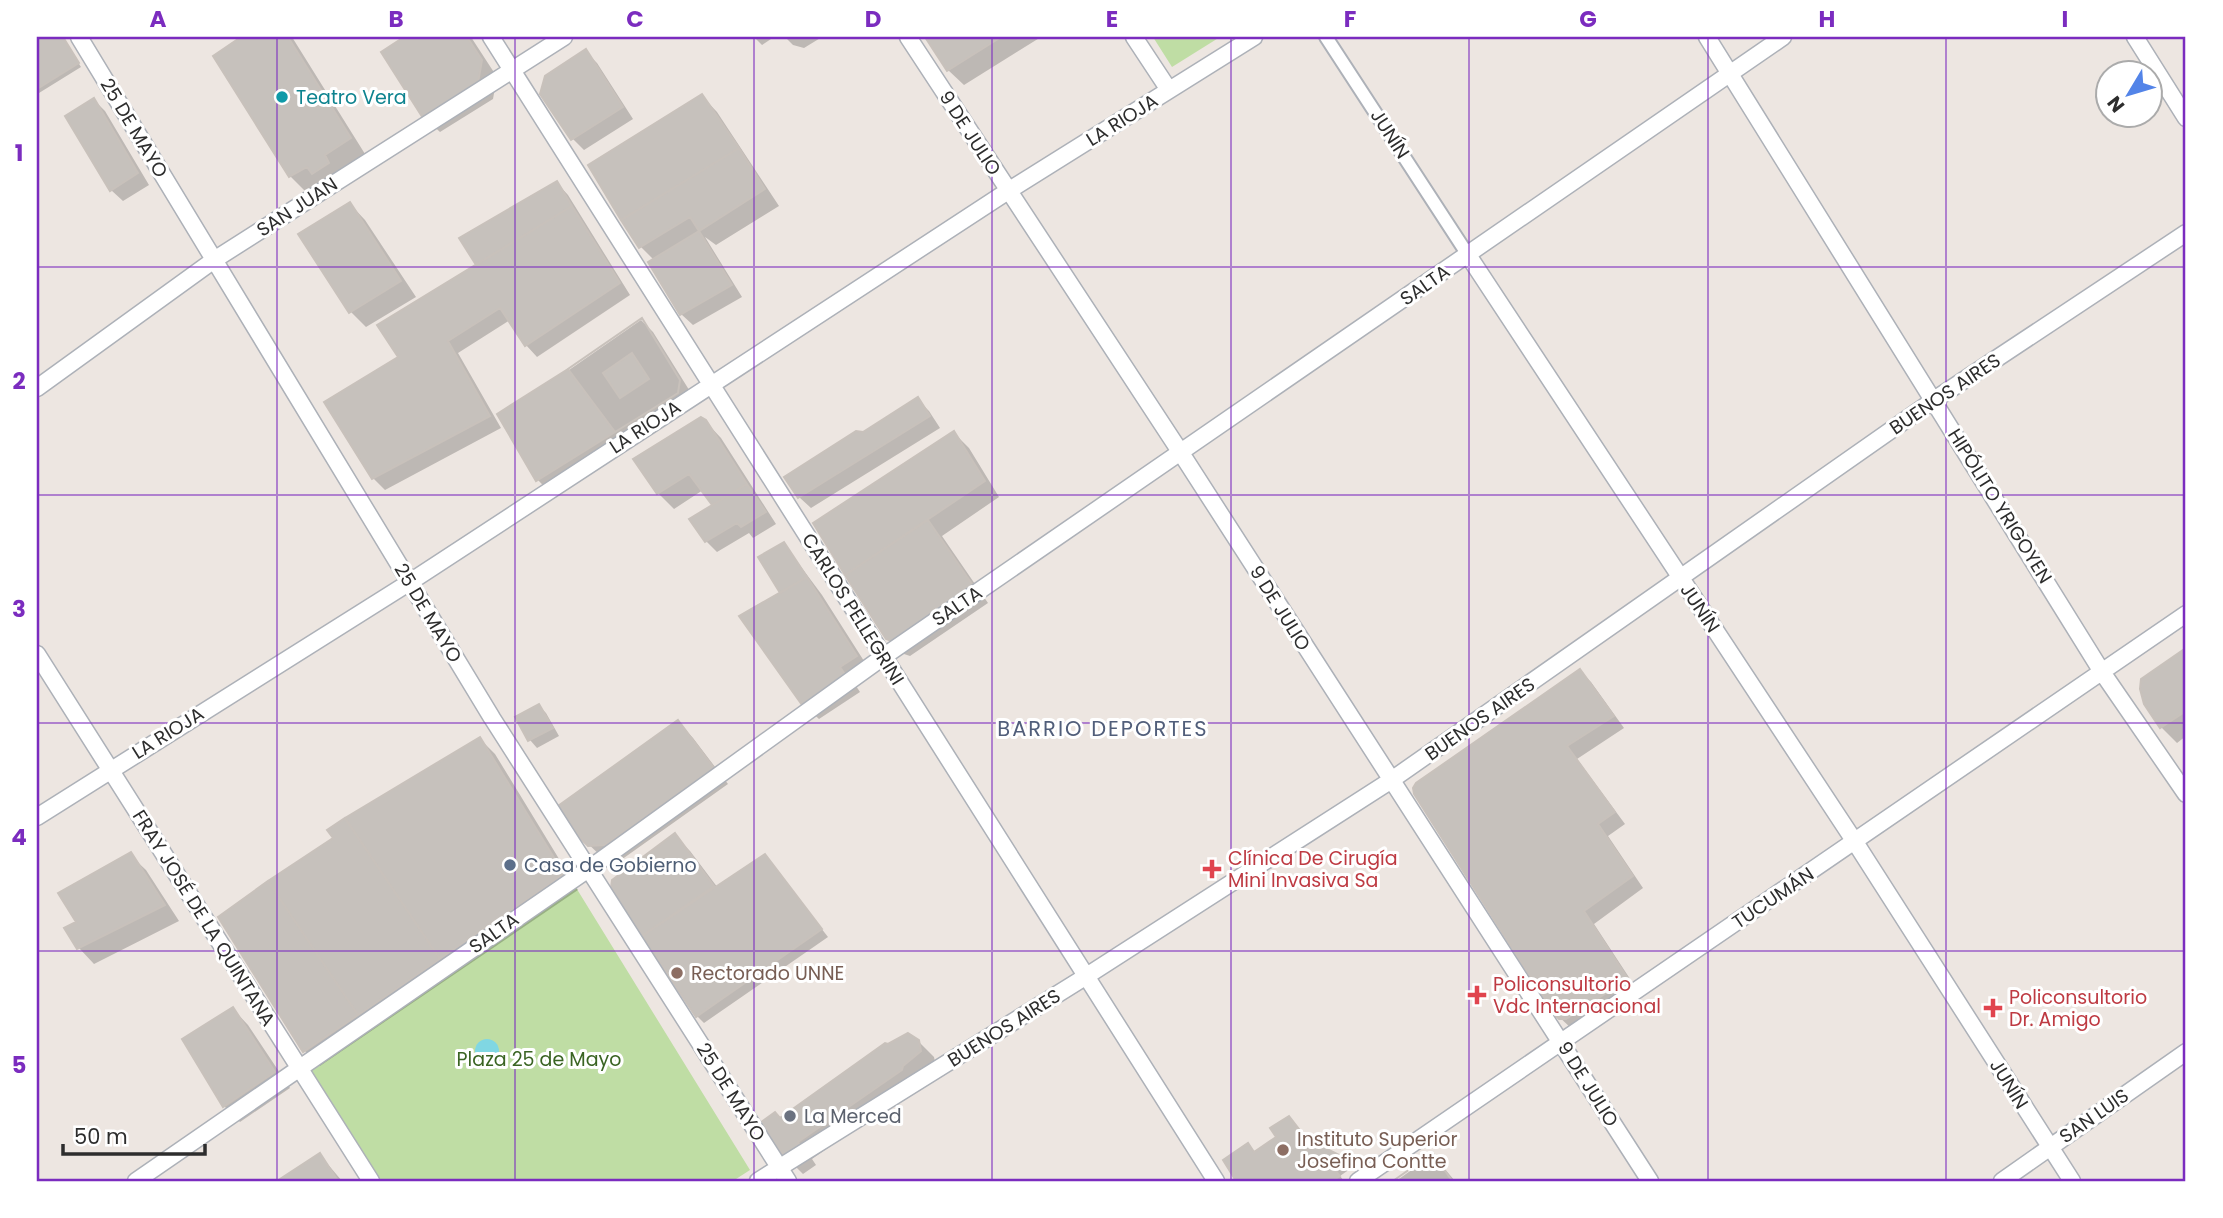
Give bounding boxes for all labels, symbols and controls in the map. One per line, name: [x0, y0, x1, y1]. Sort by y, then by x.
text: A: [150, 3, 167, 35]
text: B: [388, 3, 404, 35]
text: C: [626, 3, 644, 35]
text: D: [865, 3, 881, 35]
text: E: [1106, 3, 1118, 35]
text: F: [1344, 3, 1356, 35]
text: G: [1579, 3, 1597, 35]
text: H: [1819, 3, 1835, 35]
text: I: [2062, 3, 2068, 35]
north arrow: [2094, 60, 2164, 130]
street label: 25 DE MAYO: [94, 73, 174, 183]
place label: Teatro Vera: [296, 84, 407, 111]
street label: 9 DE JULIO: [933, 85, 1008, 181]
street label: LA RIOJA: [1081, 87, 1163, 153]
marker: Teatro Vera: [274, 89, 290, 105]
text: N: [2101, 90, 2131, 118]
street label: JUNÍN: [1364, 104, 1416, 164]
text: 1: [15, 137, 23, 169]
street label: SAN JUAN: [251, 171, 343, 243]
street label: SALTA: [1395, 258, 1456, 312]
street label: BUENOS AIRES: [1884, 347, 2006, 441]
text: 2: [12, 365, 26, 397]
street label: LA RIOJA: [604, 394, 686, 460]
street label: HIPÓLITO YRIGOYEN: [1941, 423, 2059, 589]
street label: CARLOS PELLEGRINI: [795, 528, 911, 690]
street label: 25 DE MAYO: [388, 558, 468, 668]
street label: 9 DE JULIO: [1243, 560, 1317, 656]
street label: JUNÍN: [1674, 578, 1726, 638]
street label: SALTA: [927, 579, 988, 633]
text: 3: [12, 593, 26, 625]
street label: BUENOS AIRES: [1420, 671, 1540, 767]
street label: LA RIOJA: [127, 700, 209, 766]
district label: BARRIO DEPORTES: [997, 714, 1209, 743]
street label: FRAY JOSÉ DE LA QUINTANA: [126, 805, 282, 1032]
text: 4: [11, 821, 27, 853]
place label: Clínica De Cirugía Mini Invasiva Sa: [1228, 845, 1398, 894]
place label: Casa de Gobierno: [524, 852, 697, 879]
marker: Casa de Gobierno: [502, 857, 518, 873]
marker: Clínica De Cirugía Mini Invasiva Sa: [1202, 859, 1222, 879]
street label: TUCUMÁN: [1727, 861, 1819, 935]
street label: SALTA: [464, 906, 525, 960]
place label: Rectorado UNNE: [691, 960, 844, 987]
marker: Rectorado UNNE: [669, 965, 685, 981]
place label: Policonsultorio Vdc Internacional: [1493, 971, 1661, 1020]
street label: BUENOS AIRES: [942, 982, 1066, 1074]
place label: Policonsultorio Dr. Amigo: [2009, 984, 2147, 1033]
marker: Policonsultorio Vdc Internacional: [1467, 985, 1487, 1005]
marker: Policonsultorio Dr. Amigo: [1983, 998, 2003, 1018]
street label: 9 DE JULIO: [1551, 1036, 1625, 1132]
street label: 25 DE MAYO: [690, 1038, 772, 1146]
park label: Plaza 25 de Mayo: [457, 1046, 621, 1073]
text: 5: [12, 1049, 26, 1081]
street label: JUNÍN: [1983, 1054, 2035, 1114]
street label: SAN LUIS: [2054, 1082, 2134, 1150]
place label: La Merced: [804, 1103, 902, 1130]
marker: La Merced: [782, 1108, 798, 1124]
scale bar: [63, 1113, 205, 1157]
text: 50 m: [74, 1122, 128, 1151]
place label: Instituto Superior Josefina Contte: [1297, 1126, 1458, 1175]
marker: Instituto Superior Josefina Contte: [1275, 1142, 1291, 1158]

